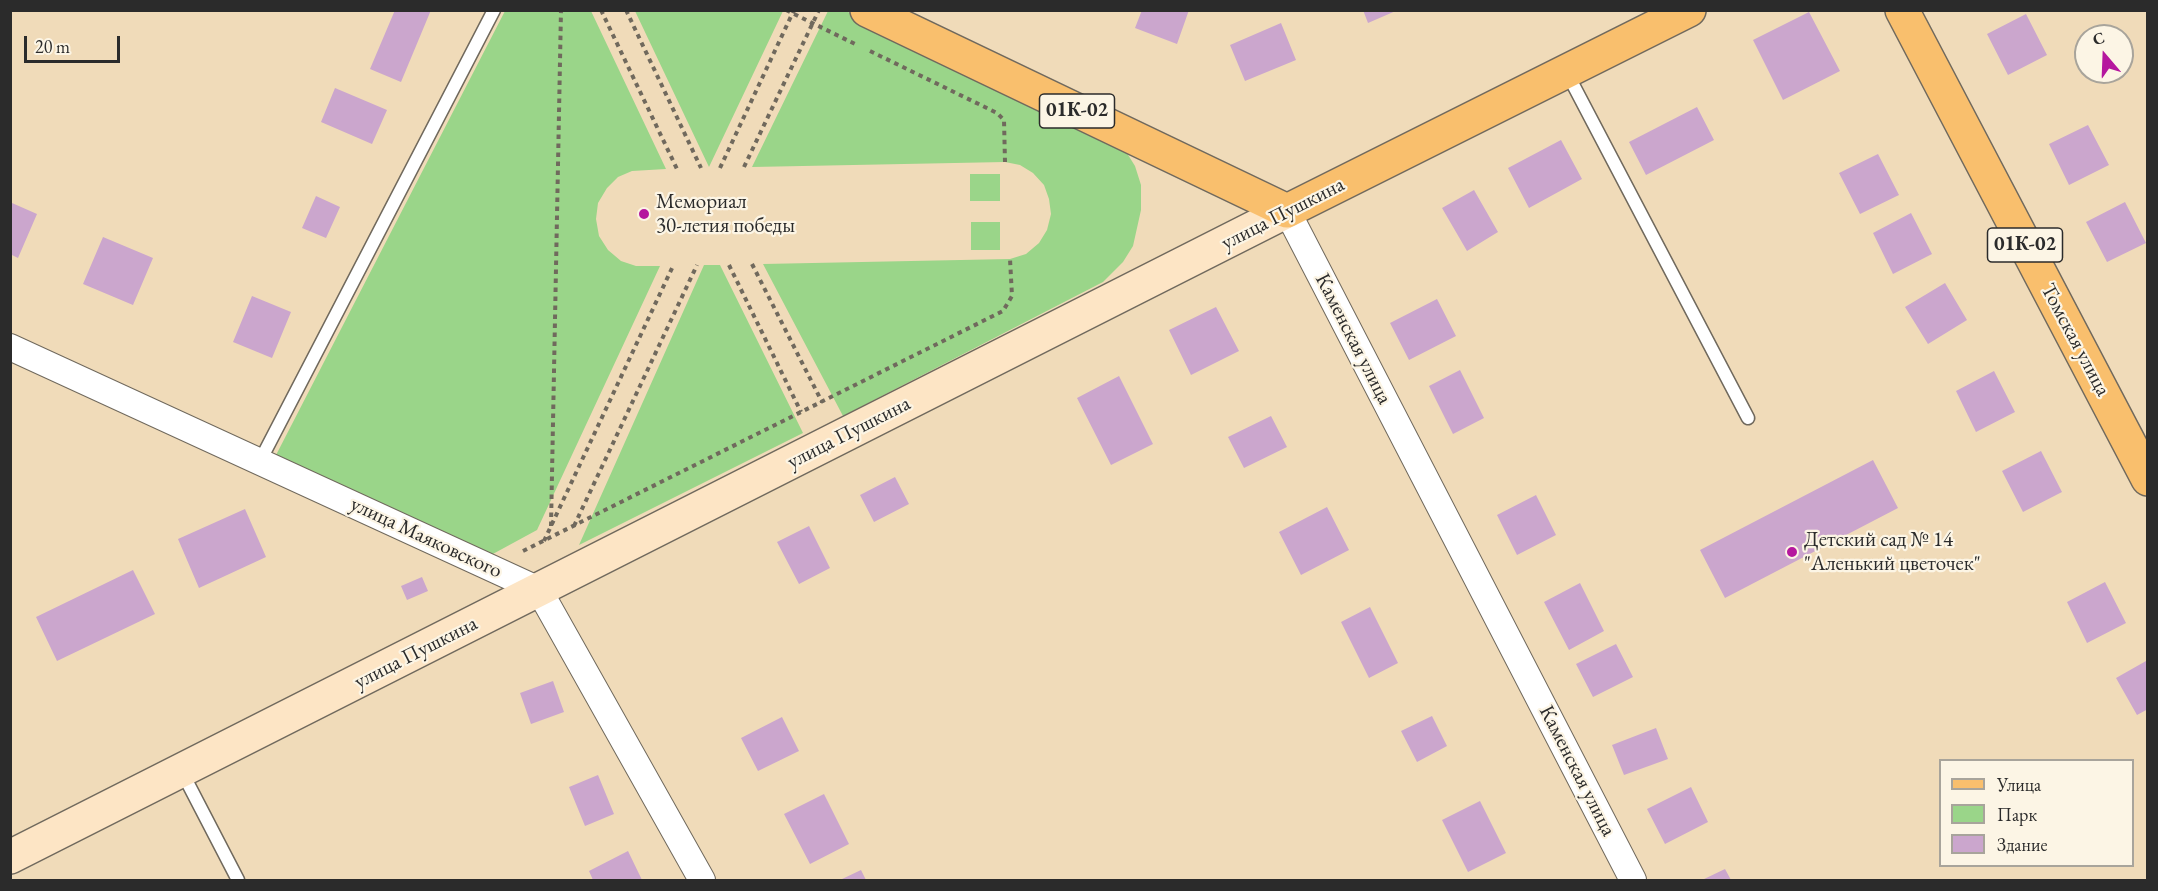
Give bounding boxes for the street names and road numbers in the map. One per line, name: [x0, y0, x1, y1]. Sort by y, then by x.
road number: 01К-02: [1040, 94, 1114, 128]
street label: улица Пушкина: [1217, 172, 1349, 256]
road number: 01К-02: [1988, 228, 2062, 262]
street label: Каменская улица: [1309, 269, 1397, 409]
street label: Томская улица: [2035, 279, 2115, 401]
street label: улица Пушкина: [783, 391, 915, 475]
street label: улица Маяковского: [346, 492, 506, 584]
street label: улица Пушкина: [350, 611, 482, 695]
street label: Каменская улица: [1533, 701, 1621, 841]

